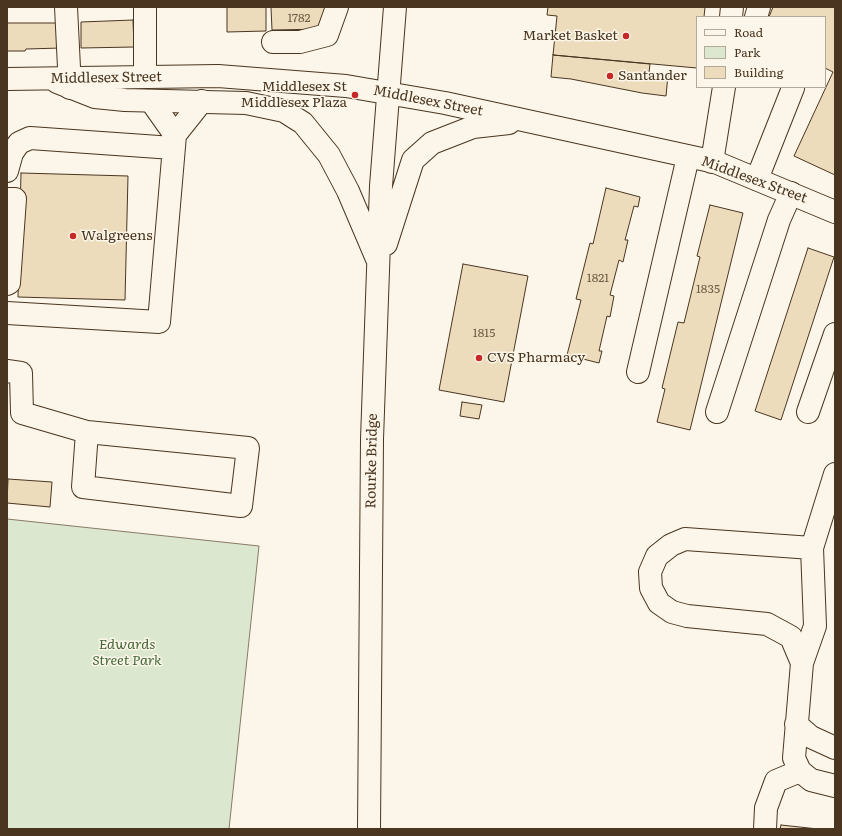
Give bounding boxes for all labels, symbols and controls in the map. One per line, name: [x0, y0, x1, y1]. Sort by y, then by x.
house number: 1782: [287, 11, 311, 25]
legend: [696, 16, 826, 88]
text: Road: [734, 23, 763, 41]
place label: Market Basket: [523, 28, 618, 44]
marker: Market Basket: [621, 31, 631, 41]
text: Park: [734, 43, 760, 61]
text: Building: [734, 63, 783, 81]
place label: Santander: [618, 68, 687, 84]
street label: Middlesex Street: [50, 69, 162, 87]
marker: Santander: [605, 71, 615, 81]
place label: Middlesex St Middlesex Plaza: [241, 79, 347, 112]
street label: Middlesex Street: [372, 82, 484, 120]
marker: Middlesex St Middlesex Plaza: [350, 90, 360, 100]
street label: Middlesex Street: [699, 153, 809, 207]
place label: Walgreens: [81, 228, 152, 244]
marker: Walgreens: [68, 231, 78, 241]
house number: 1821: [587, 271, 609, 285]
house number: 1835: [696, 282, 720, 296]
house number: 1815: [473, 326, 495, 340]
place label: CVS Pharmacy: [487, 350, 585, 366]
marker: CVS Pharmacy: [474, 353, 484, 363]
street label: Rourke Bridge: [363, 413, 381, 509]
park label: Edwards Street Park: [92, 637, 162, 670]

